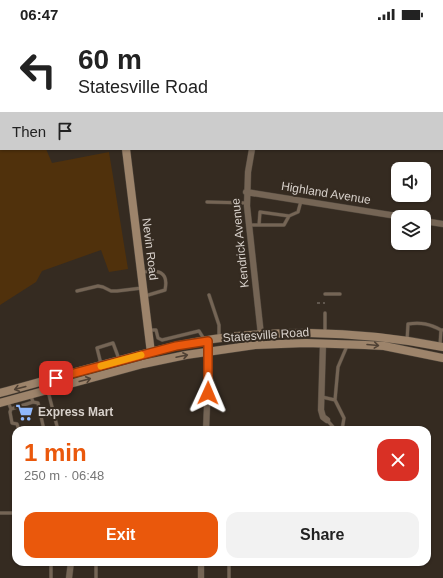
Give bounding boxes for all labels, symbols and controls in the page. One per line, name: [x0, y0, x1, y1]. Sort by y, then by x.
text: 06:47: [20, 6, 58, 23]
icon: left: [12, 44, 64, 96]
text: 60 m: [78, 44, 142, 75]
text: Statesville Road: [78, 77, 208, 97]
icon: arrive: [54, 120, 76, 142]
text: Then: [12, 123, 46, 140]
map controls: [391, 162, 431, 250]
button: sound: [391, 162, 431, 202]
street label: Highland Avenue: [280, 179, 372, 207]
street label: Kendrick Avenue: [228, 197, 252, 288]
button: layers: [391, 210, 431, 250]
street label: Nevin Road: [139, 217, 161, 281]
street label: Statesville Road: [222, 325, 310, 345]
one-way arrow: [366, 342, 379, 349]
one-way arrow: [175, 351, 188, 359]
pin: [39, 361, 73, 395]
icon: arrive: [45, 367, 67, 389]
position arrow: [187, 372, 229, 414]
one-way arrow: [78, 376, 91, 383]
one-way arrow: [14, 384, 27, 392]
supermarket icon: Express Mart: [15, 402, 35, 422]
place label: Express Mart: [38, 405, 113, 419]
text: 1 min: [24, 439, 87, 466]
button: close: [377, 439, 419, 481]
text: 250 m · 06:48: [24, 468, 104, 483]
button: Exit: [24, 512, 218, 558]
button: Share: [226, 512, 419, 558]

